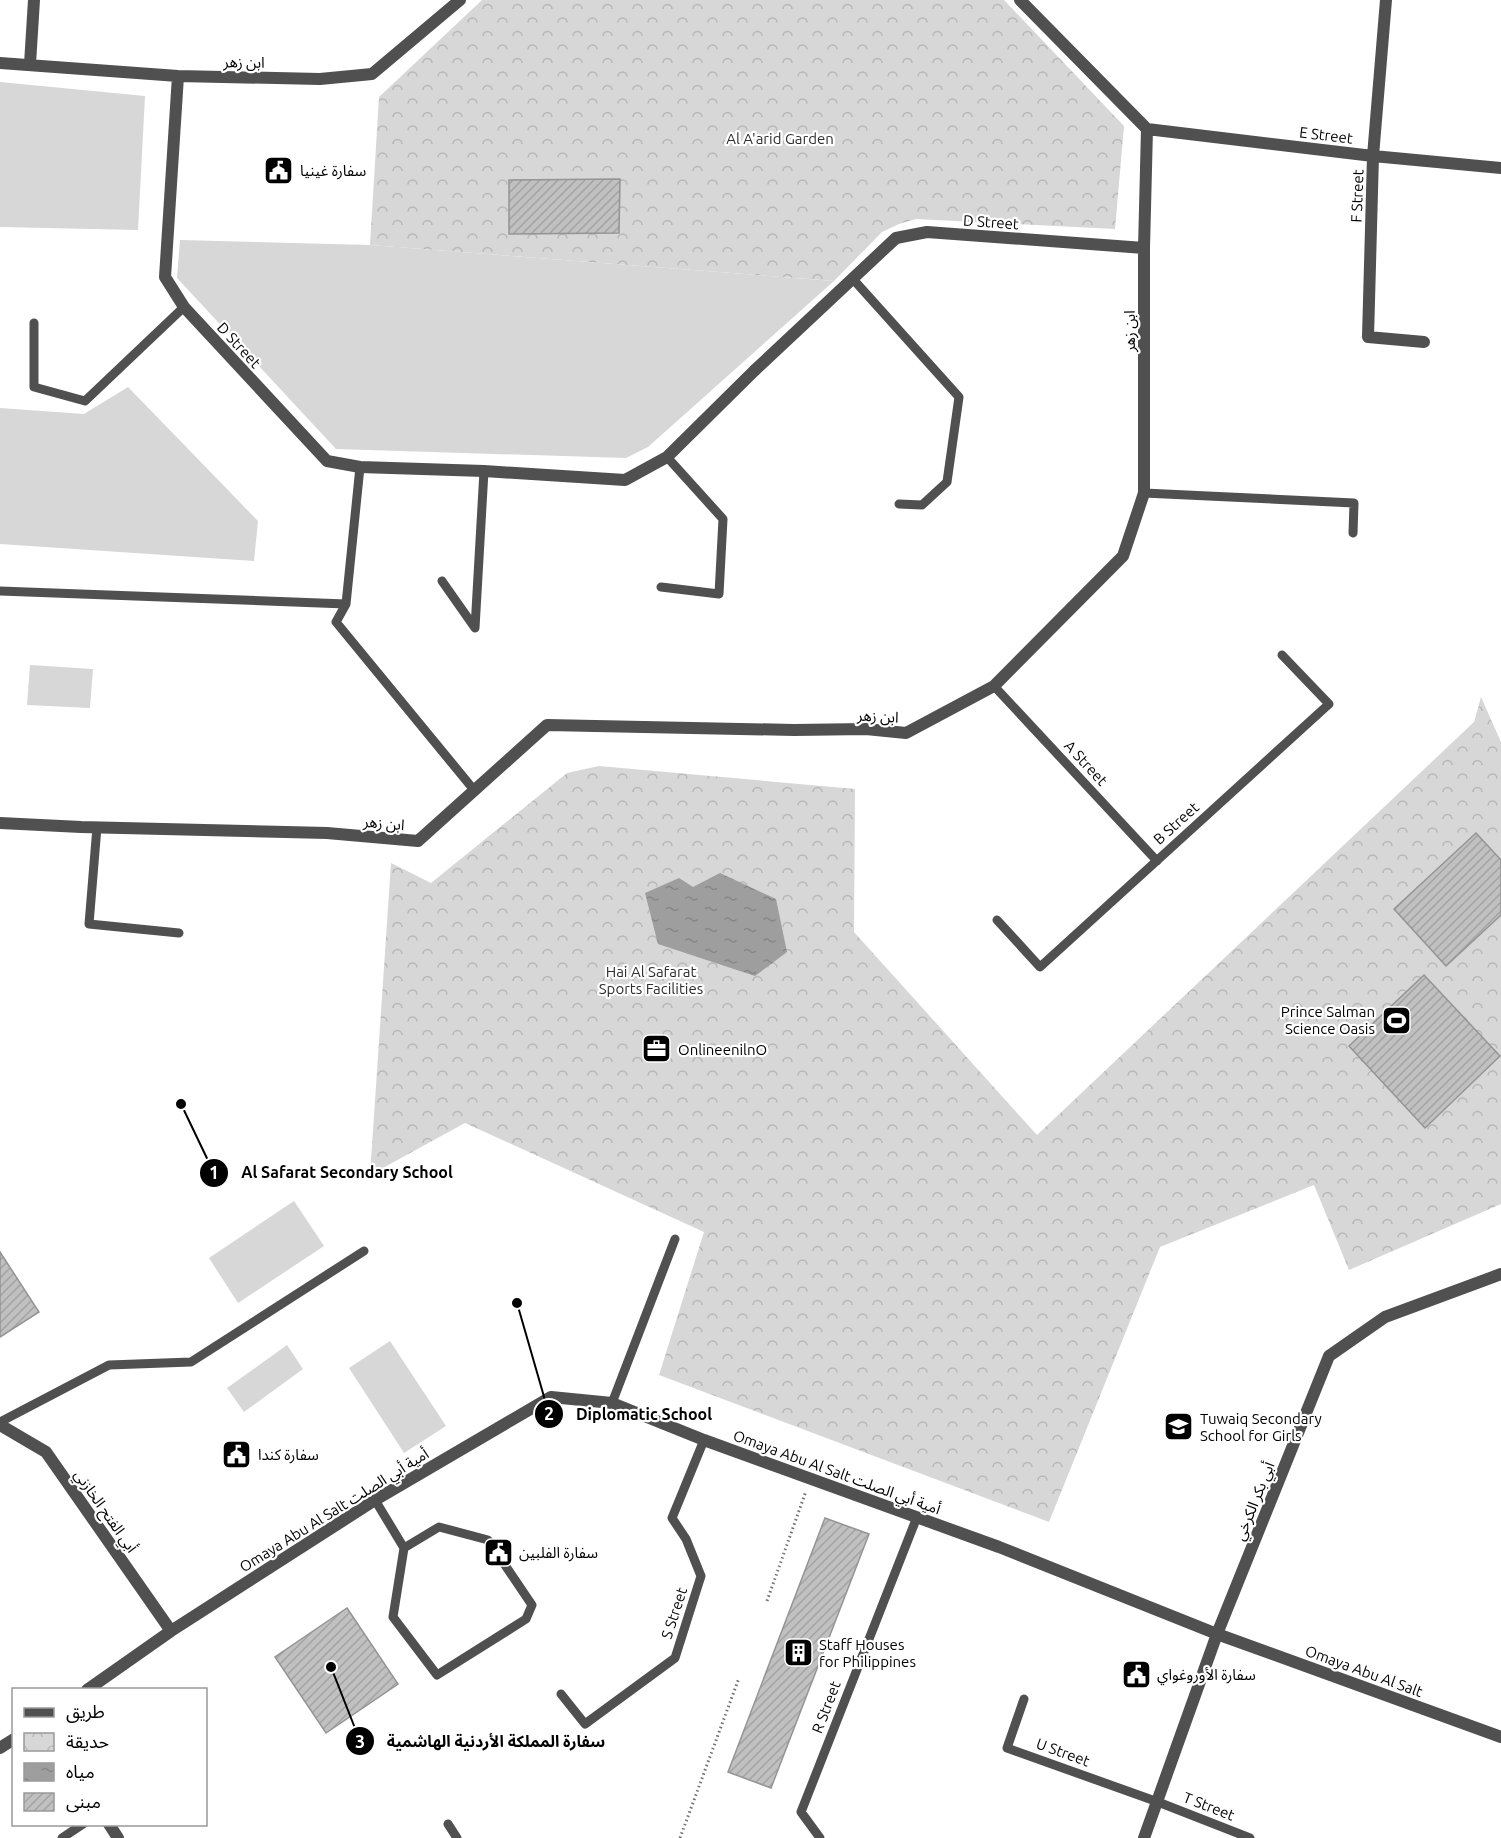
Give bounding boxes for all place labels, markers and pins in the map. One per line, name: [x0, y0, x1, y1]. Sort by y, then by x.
public building icon: سفارة غينيا: [263, 154, 295, 186]
place label: سفارة غينيا: [300, 162, 366, 180]
place label: Prince Salman Science Oasis: [1281, 1003, 1375, 1037]
sports icon: Prince Salman Science Oasis: [1380, 1004, 1412, 1036]
office icon: OnlineenilnO: [641, 1033, 673, 1065]
place label: OnlineenilnO: [678, 1041, 767, 1058]
callout: Al Safarat Secondary School: [199, 1156, 464, 1190]
callout: Diplomatic School: [534, 1397, 724, 1431]
place label: Tuwaiq Secondary School for Girls: [1200, 1410, 1322, 1444]
school or university icon: Tuwaiq Secondary School for Girls: [1163, 1411, 1195, 1443]
public building icon: سفارة كندا: [221, 1438, 253, 1470]
place label: سفارة كندا: [258, 1446, 319, 1464]
public building icon: سفارة الفلبين: [482, 1536, 514, 1568]
place label: سفارة الفلبين: [519, 1544, 598, 1562]
place label: Staff Houses for Philippines: [819, 1636, 916, 1670]
building icon: Staff Houses for Philippines: [782, 1637, 814, 1669]
public building icon: سفارة الأوروغواي: [1120, 1658, 1152, 1690]
place label: سفارة الأوروغواي: [1157, 1666, 1256, 1686]
callout: سفارة المملكة الأردنية الهاشمية: [345, 1724, 618, 1758]

